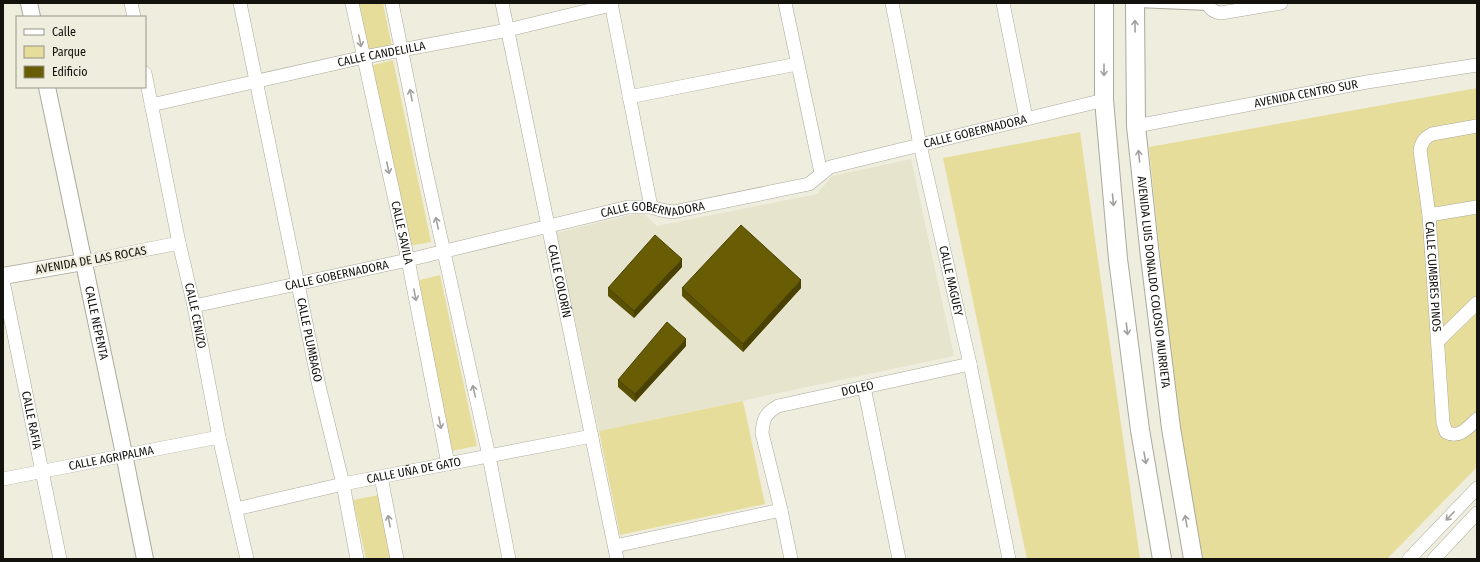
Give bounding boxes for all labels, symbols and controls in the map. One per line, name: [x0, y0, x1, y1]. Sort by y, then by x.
legend: [16, 16, 146, 88]
one-way arrow: [1131, 20, 1139, 33]
text: Calle: [52, 25, 76, 39]
one-way arrow: [357, 34, 365, 47]
street label: CALLE CANDELILLA: [336, 39, 427, 70]
text: Parque: [52, 45, 86, 59]
one-way arrow: [1100, 63, 1108, 76]
text: Edificio: [52, 65, 88, 79]
street label: AVENIDA CENTRO SUR: [1253, 77, 1359, 110]
one-way arrow: [406, 89, 414, 102]
street label: CALLE GOBERNADORA: [922, 112, 1029, 151]
one-way arrow: [1136, 150, 1143, 163]
one-way arrow: [385, 161, 393, 174]
street label: AVENIDA LUIS DONALDO COLOSIO MURRIETA: [1134, 175, 1173, 389]
one-way arrow: [1110, 193, 1117, 206]
street label: CALLE GOBERNADORA: [599, 199, 707, 220]
street label: CALLE SAVILA: [388, 200, 416, 266]
one-way arrow: [432, 217, 440, 230]
street label: CALLE CUMBRES PINOS: [1422, 221, 1444, 332]
street label: AVENIDA DE LAS ROCAS: [34, 243, 148, 277]
street label: CALLE COLORÍN: [545, 243, 574, 319]
street label: CALLE MAGUEY: [936, 244, 966, 317]
street label: CALLE GOBERNADORA: [284, 257, 391, 293]
street label: CALLE CENIZO: [182, 282, 209, 350]
street label: CALLE NEPENTA: [82, 285, 111, 362]
one-way arrow: [411, 288, 419, 301]
street label: CALLE PLUMBAGO: [294, 297, 325, 383]
one-way arrow: [1124, 322, 1131, 335]
street label: DOLEO: [840, 378, 875, 399]
one-way arrow: [470, 384, 478, 397]
street label: CALLE RAFIA: [19, 390, 44, 451]
one-way arrow: [436, 416, 444, 429]
street label: CALLE AGRIPALMA: [67, 443, 155, 473]
one-way arrow: [1141, 451, 1149, 464]
street label: CALLE UÑA DE GATO: [365, 454, 462, 486]
one-way arrow: [1445, 511, 1455, 521]
one-way arrow: [1182, 514, 1190, 527]
one-way arrow: [385, 515, 393, 528]

